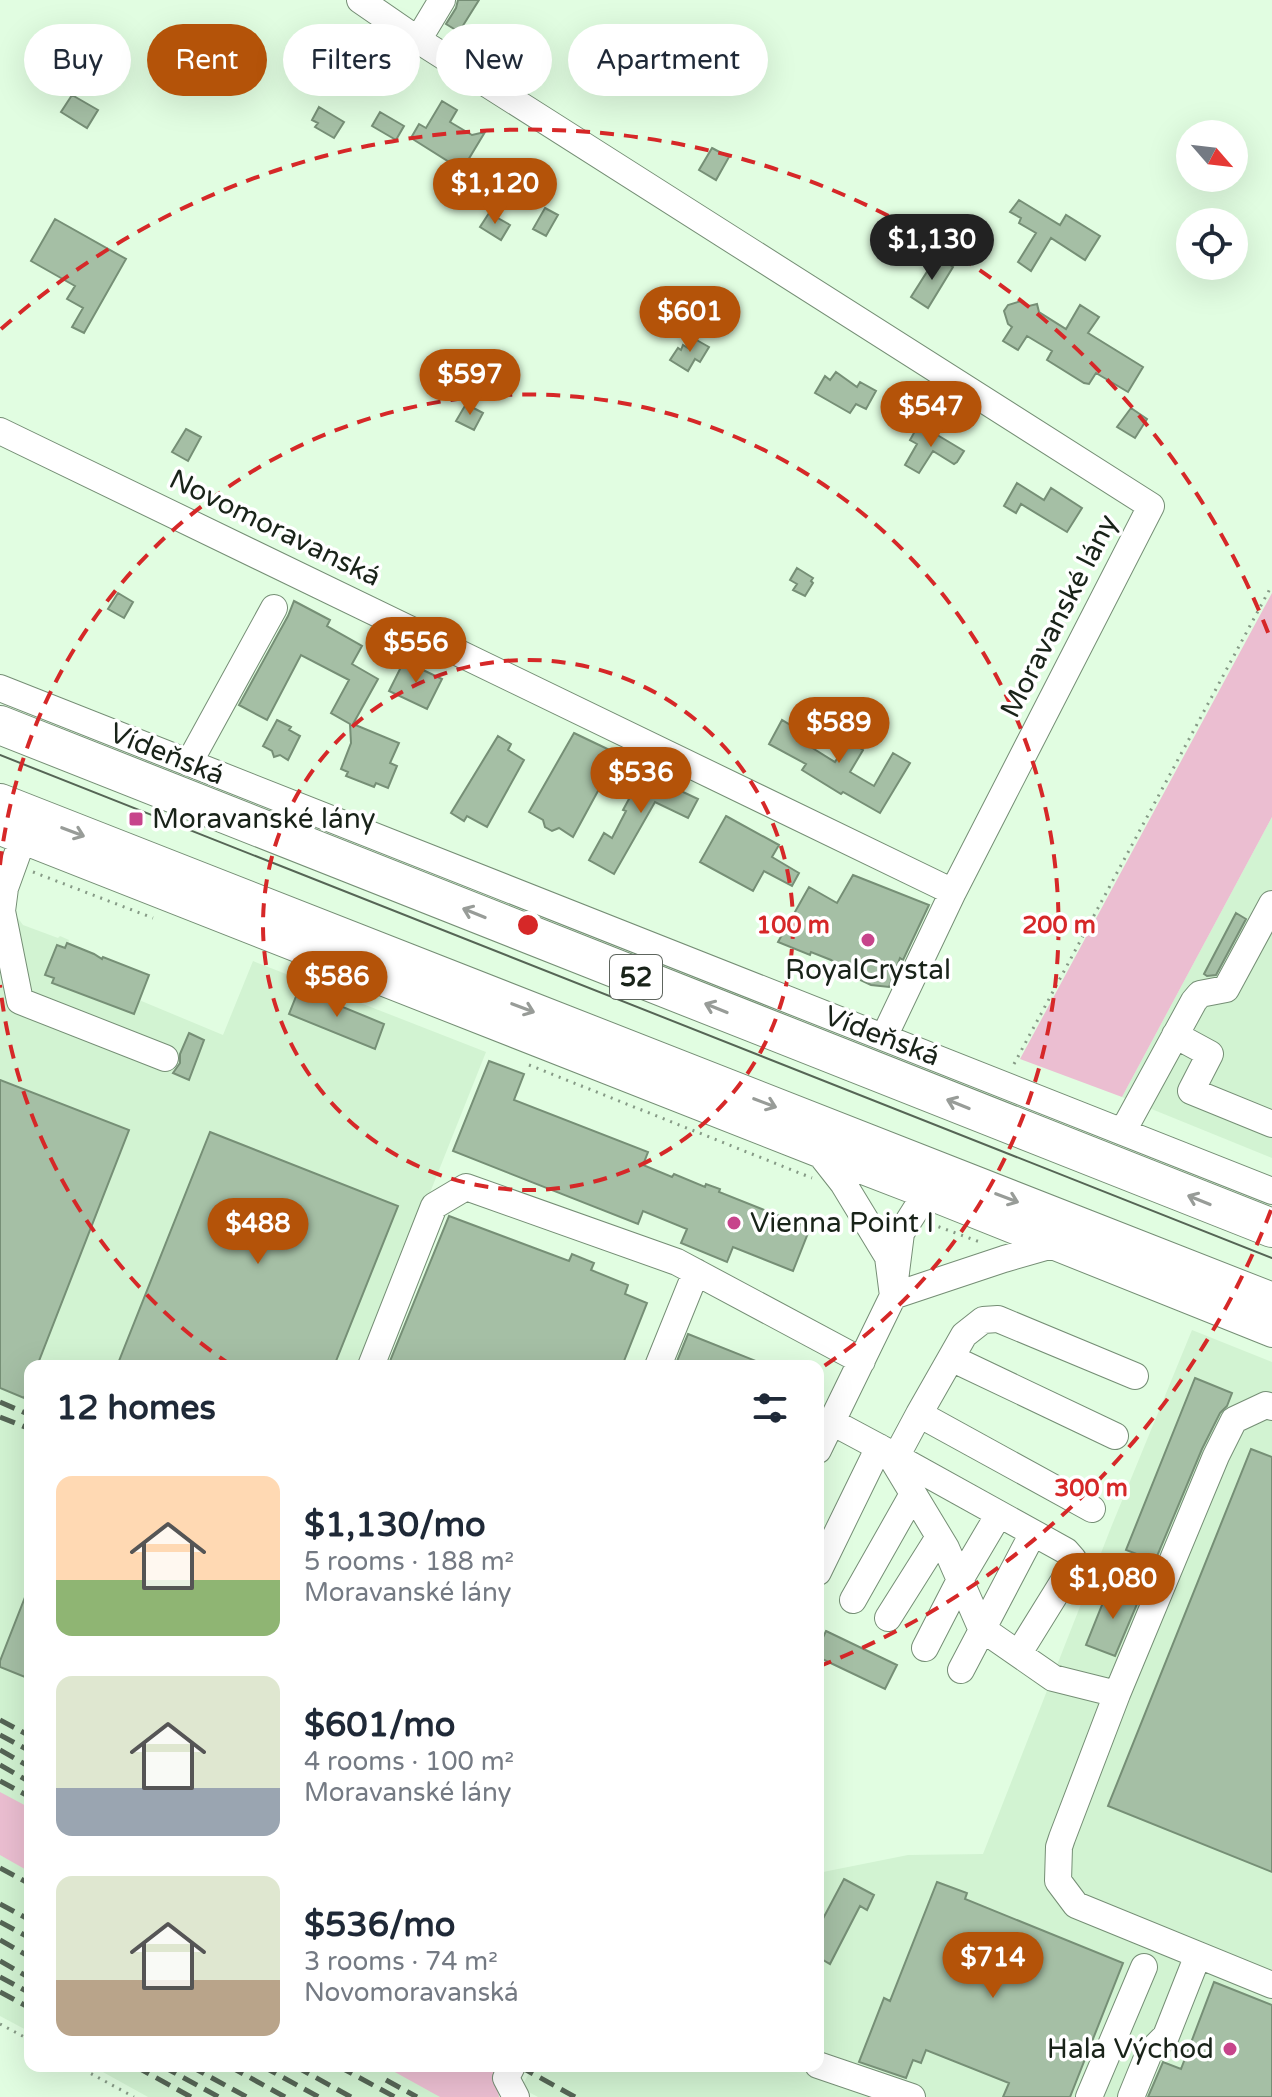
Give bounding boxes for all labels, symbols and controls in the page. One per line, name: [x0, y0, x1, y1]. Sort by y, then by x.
chip: Buy: [24, 24, 131, 96]
chip: Rent: [147, 24, 267, 96]
chip: Filters: [283, 24, 420, 96]
chip: New: [436, 24, 552, 96]
chip: Apartment: [568, 24, 768, 96]
north arrow: [1176, 120, 1248, 192]
map controls: [1176, 120, 1248, 280]
pin: $1,120: [430, 158, 560, 226]
text: $1,120: [451, 168, 539, 199]
button: locate: [1176, 208, 1248, 280]
pin: $1,130: [867, 214, 997, 282]
text: $1,130: [888, 224, 976, 255]
pin: $601: [643, 286, 737, 354]
text: $601: [657, 296, 723, 327]
pin: $597: [423, 349, 517, 417]
text: $597: [437, 359, 503, 390]
pin: $547: [884, 381, 978, 449]
text: $547: [898, 391, 964, 422]
street label: Novomoravanská: [164, 462, 386, 594]
street label: Moravanské lány: [993, 509, 1125, 723]
pin: $556: [369, 617, 463, 685]
text: $556: [383, 627, 449, 658]
pin: $589: [792, 697, 886, 765]
text: $589: [806, 707, 872, 738]
street label: Vídeňská: [105, 716, 229, 792]
pin: $536: [594, 747, 688, 815]
text: $536: [608, 757, 674, 788]
place label: Moravanské lány: [152, 802, 375, 836]
marker: Moravanské lány: [127, 810, 145, 828]
one-way arrow: [60, 825, 85, 840]
one-way arrow: [462, 904, 487, 919]
centre of rings: [514, 911, 542, 939]
text: 100 m: [756, 911, 830, 940]
text: 200 m: [1022, 911, 1096, 940]
marker: RoyalCrystal: [859, 931, 877, 949]
pin: $586: [290, 951, 384, 1019]
place label: RoyalCrystal: [785, 953, 951, 987]
road number: 52: [610, 955, 662, 999]
text: $586: [304, 961, 370, 992]
street label: Vídeňská: [819, 998, 945, 1074]
one-way arrow: [704, 1000, 729, 1014]
one-way arrow: [510, 1002, 535, 1016]
one-way arrow: [946, 1096, 971, 1110]
one-way arrow: [752, 1097, 777, 1111]
one-way arrow: [1187, 1191, 1212, 1206]
one-way arrow: [994, 1192, 1019, 1206]
pin: $488: [211, 1198, 305, 1266]
place label: Vienna Point I: [750, 1206, 934, 1240]
text: $488: [225, 1208, 291, 1239]
marker: Vienna Point I: [725, 1214, 743, 1232]
icon: filters: [748, 1386, 792, 1430]
text: 12 homes: [56, 1388, 216, 1429]
text: 300 m: [1054, 1474, 1128, 1503]
text: $1,130/mo: [304, 1505, 486, 1546]
icon: home: [120, 1508, 216, 1604]
text: 5 rooms · 188 m²: [304, 1546, 514, 1577]
pin: $1,080: [1048, 1553, 1178, 1621]
text: $1,080: [1069, 1563, 1157, 1594]
text: Moravanské lány: [304, 1577, 512, 1608]
text: $601/mo: [304, 1705, 455, 1746]
icon: home: [120, 1708, 216, 1804]
text: 4 rooms · 100 m²: [304, 1746, 514, 1777]
text: Moravanské lány: [304, 1777, 512, 1808]
text: $536/mo: [304, 1905, 455, 1946]
icon: home: [120, 1908, 216, 2004]
pin: $714: [946, 1932, 1040, 2000]
text: $714: [960, 1942, 1026, 1973]
text: 3 rooms · 74 m²: [304, 1946, 498, 1977]
text: Novomoravanská: [304, 1977, 519, 2008]
place label: Hala Východ: [1047, 2032, 1214, 2066]
marker: Hala Východ: [1221, 2040, 1239, 2058]

